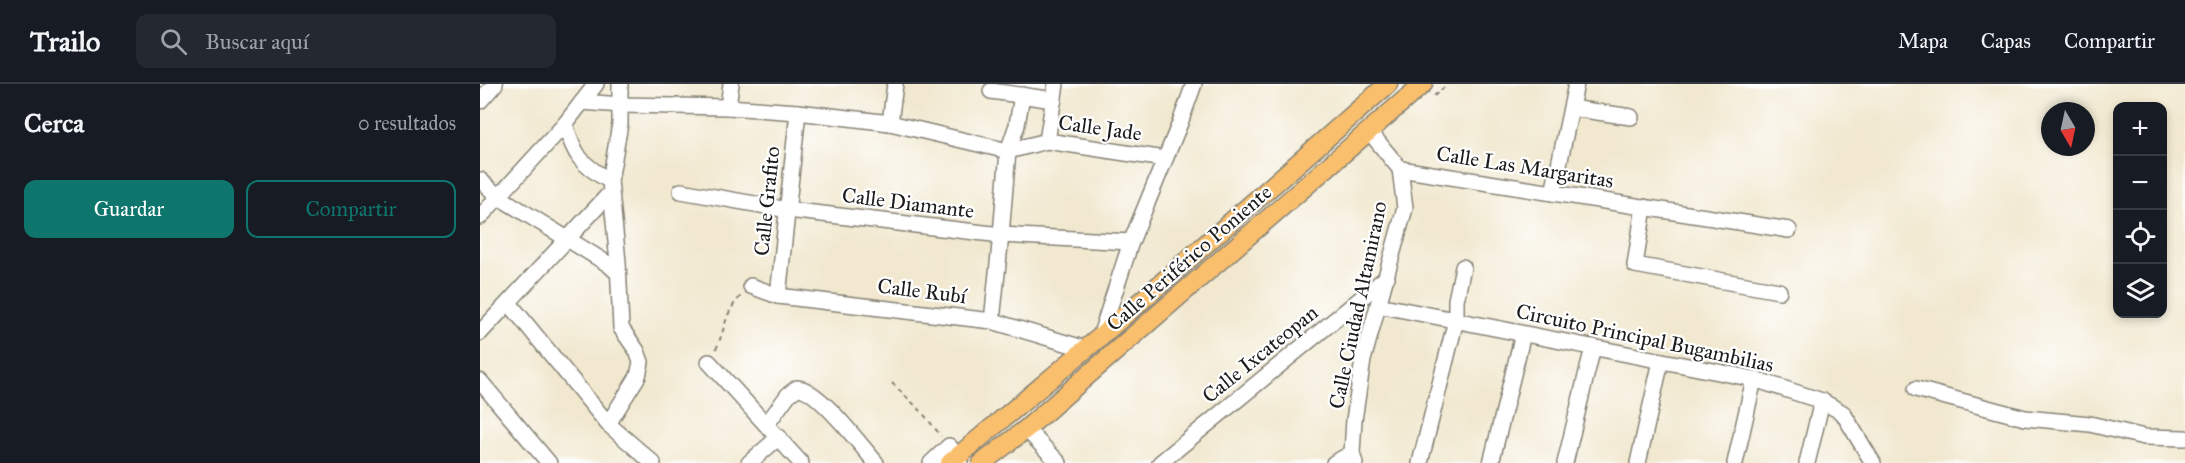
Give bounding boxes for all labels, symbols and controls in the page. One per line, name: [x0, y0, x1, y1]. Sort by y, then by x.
search box: [136, 14, 556, 68]
text: Trailo: [30, 24, 100, 59]
icon: search: [157, 25, 190, 58]
text: Buscar aquí: [205, 28, 309, 55]
text: Mapa: [1898, 28, 1948, 54]
text: Capas: [1981, 28, 2031, 54]
text: Compartir: [2064, 28, 2155, 54]
north arrow: [2041, 102, 2095, 156]
map controls: [2113, 102, 2167, 318]
button: +: [2113, 102, 2167, 156]
text: Cerca: [24, 107, 84, 139]
street label: Calle Jade: [1057, 109, 1144, 147]
text: 0 resultados: [358, 111, 456, 135]
street label: Calle Las Margaritas: [1435, 140, 1615, 194]
street label: Calle Grafito: [748, 145, 786, 257]
button: −: [2113, 156, 2167, 210]
street label: Calle Periférico Poniente: [1101, 179, 1277, 337]
button: Guardar: [24, 180, 234, 238]
button: Compartir: [246, 180, 456, 238]
street label: Calle Diamante: [840, 182, 976, 224]
street label: Calle Ciudad Altamirano: [1323, 199, 1393, 411]
button: locate: [2113, 210, 2167, 264]
button: layers: [2113, 264, 2167, 318]
street label: Calle Rubí: [876, 273, 969, 310]
street label: Circuito Principal Bugambilias: [1514, 298, 1776, 378]
street label: Calle Ixcateopan: [1197, 299, 1323, 409]

